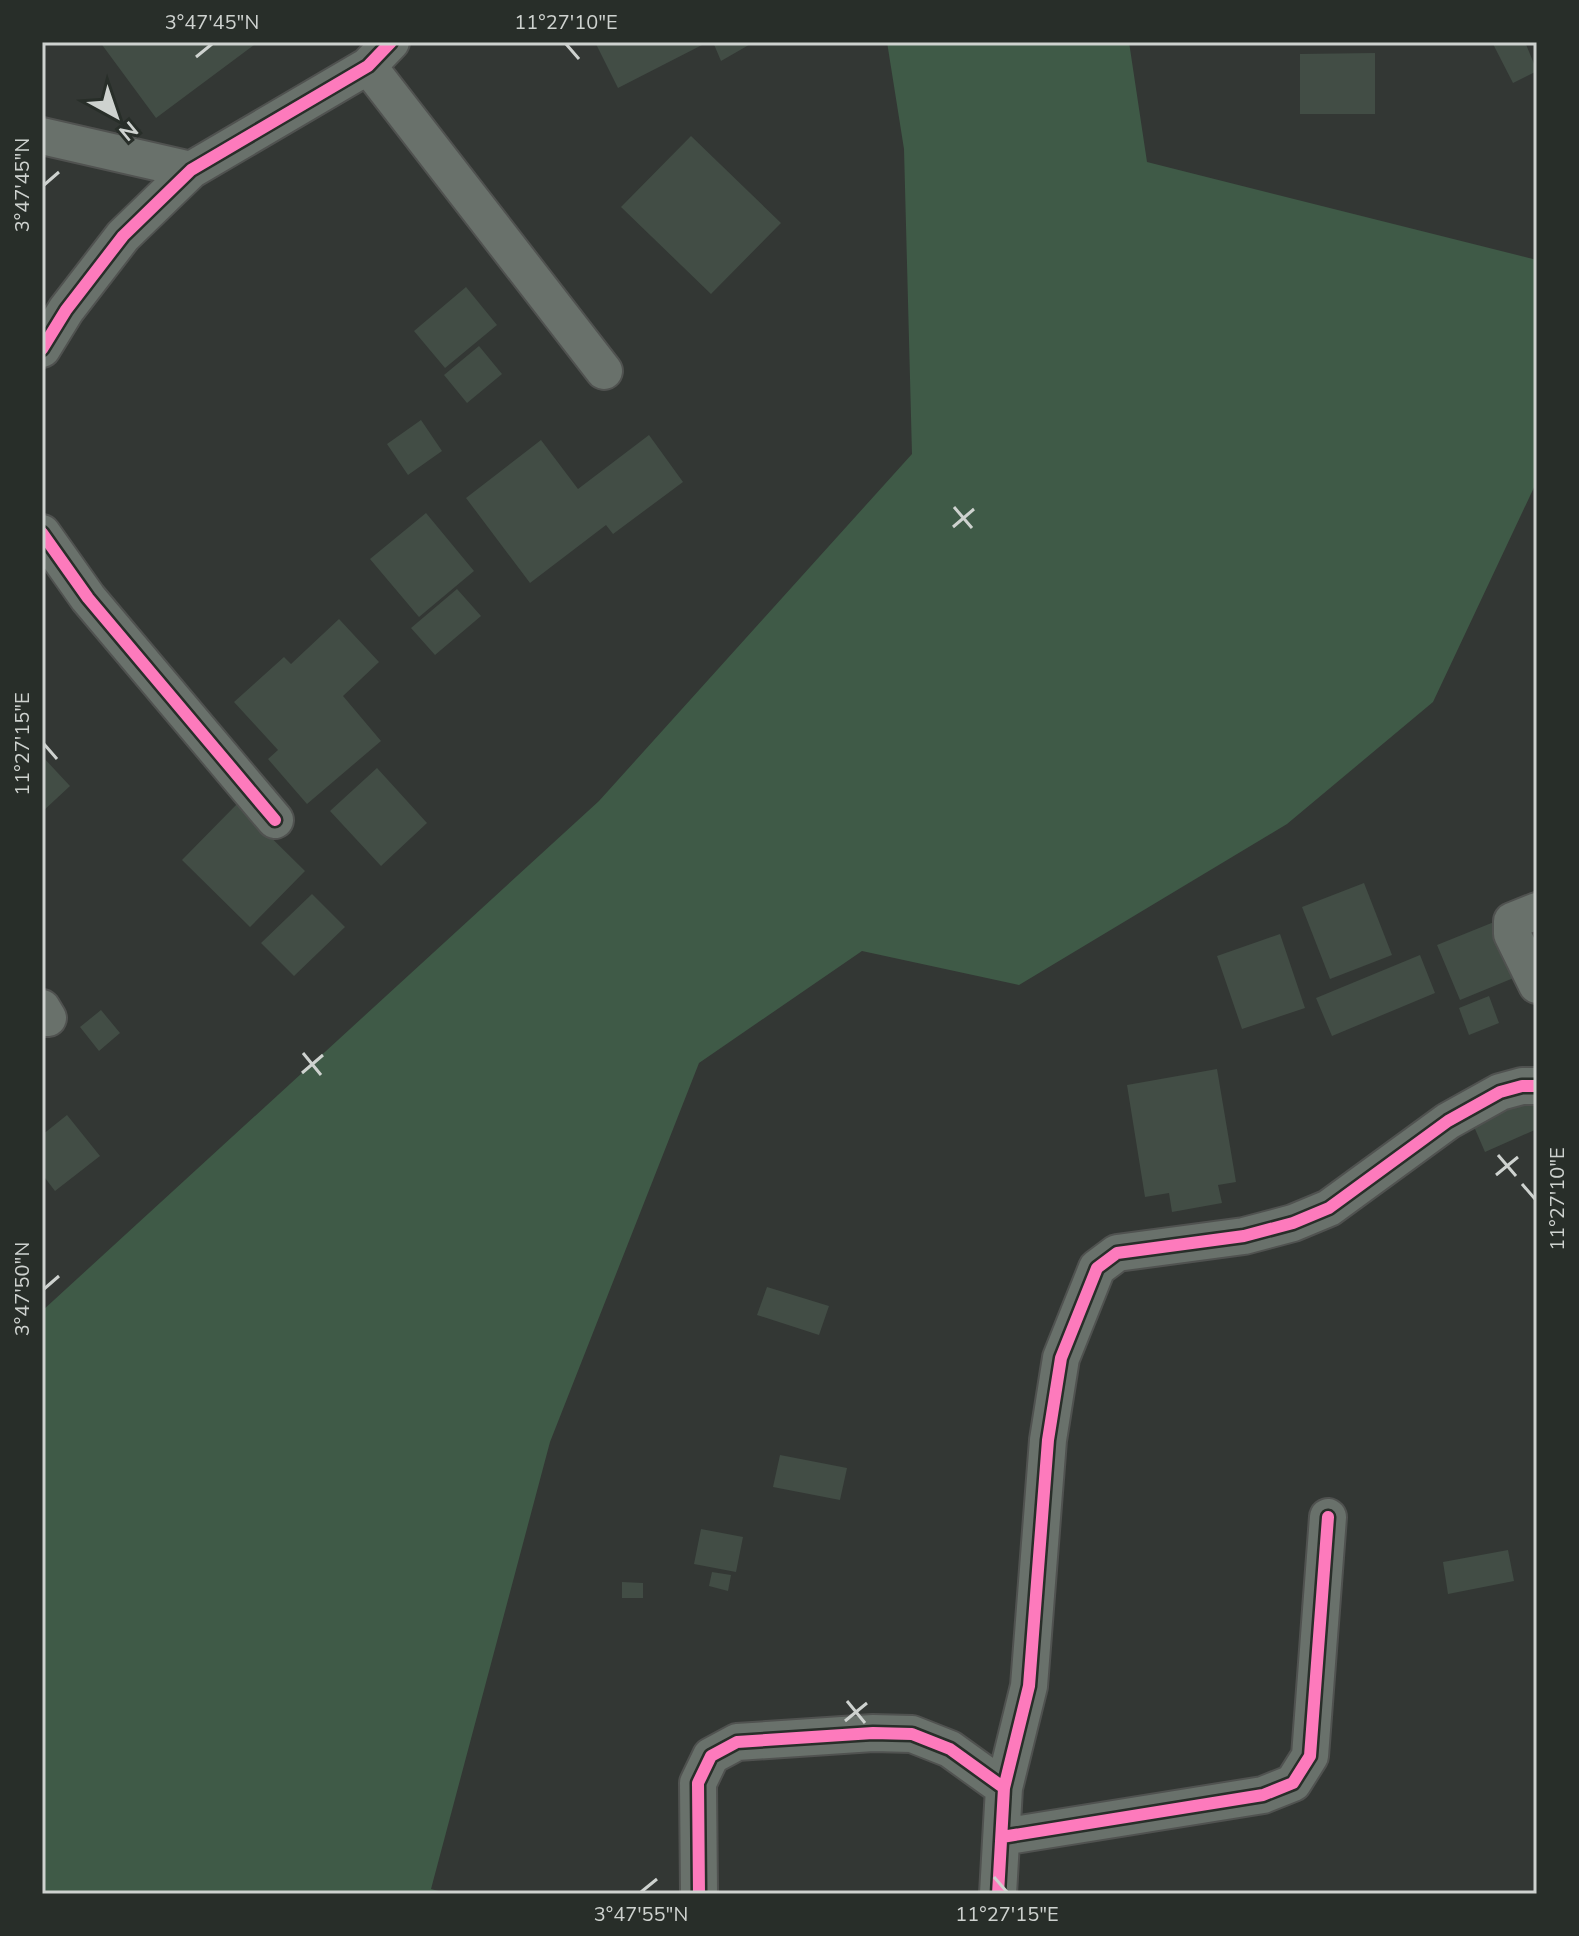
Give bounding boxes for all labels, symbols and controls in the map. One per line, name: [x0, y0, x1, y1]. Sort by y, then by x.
text: 3°47'45"N: [165, 9, 259, 36]
text: 11°27'10"E: [514, 9, 618, 36]
north arrow: [76, 76, 156, 156]
text: N: [112, 114, 144, 147]
text: 3°47'45"N: [9, 138, 36, 232]
text: 11°27'15"E: [9, 692, 36, 796]
text: 11°27'10"E: [1544, 1147, 1571, 1251]
text: 3°47'50"N: [9, 1242, 36, 1336]
text: 3°47'55"N: [594, 1901, 688, 1928]
text: 11°27'15"E: [955, 1901, 1059, 1928]

